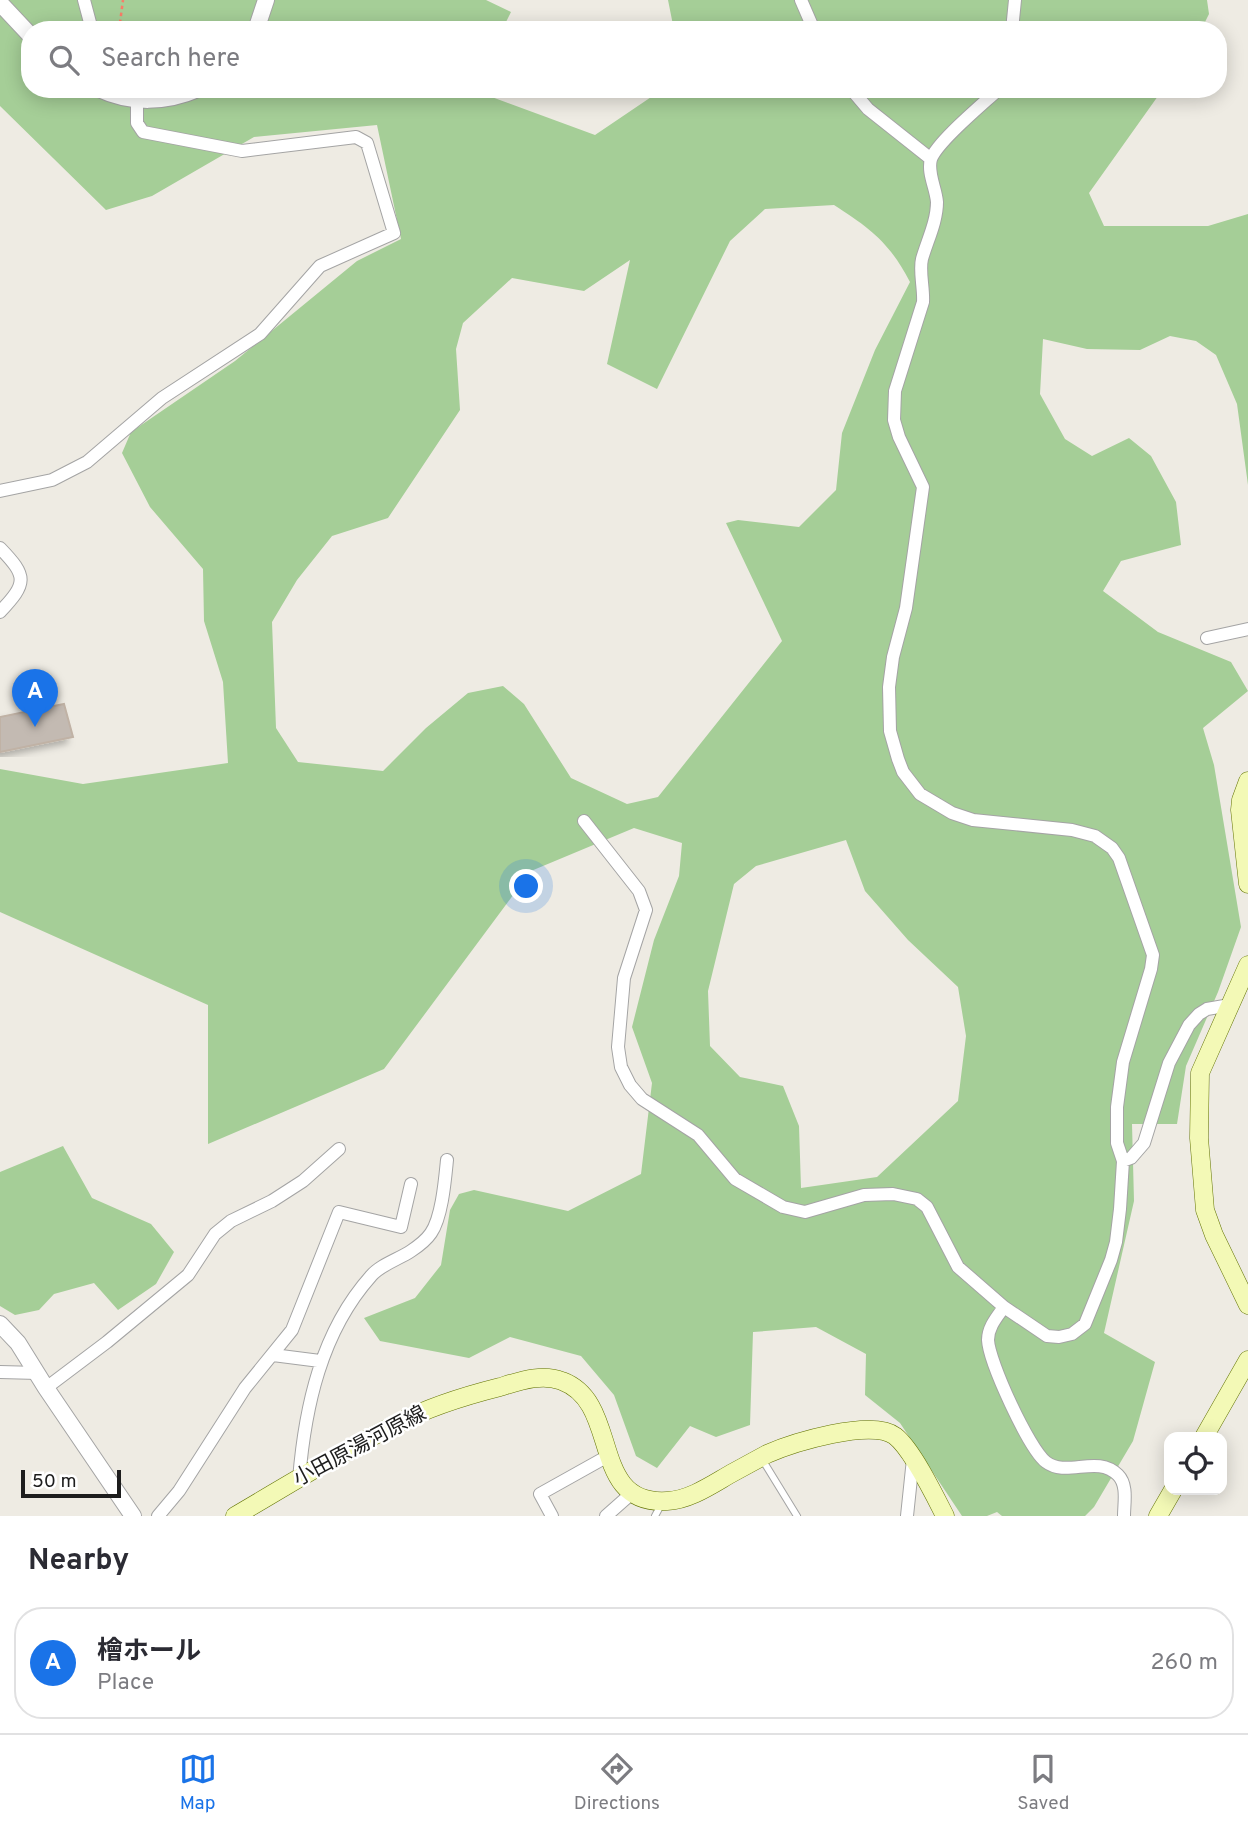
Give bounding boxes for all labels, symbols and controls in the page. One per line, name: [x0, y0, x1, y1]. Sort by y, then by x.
search box: [21, 21, 1227, 98]
icon: search: [45, 41, 83, 79]
text: Search here: [101, 43, 240, 76]
pin: A: [12, 669, 58, 727]
your location: [509, 869, 543, 903]
street label: 小田原湯河原線: [289, 1401, 431, 1493]
map controls: [1164, 1432, 1227, 1495]
button: locate: [1164, 1432, 1227, 1495]
scale bar: [21, 1467, 121, 1499]
text: 50 m: [32, 1470, 77, 1494]
text: Nearby: [28, 1543, 129, 1580]
text: 檜ホール: [97, 1636, 201, 1669]
text: A: [45, 1649, 61, 1678]
text: 260 m: [1151, 1649, 1218, 1678]
text: Place: [97, 1669, 154, 1698]
tab: Map: [179, 1750, 217, 1816]
tab: Directions: [574, 1750, 660, 1816]
tab: Saved: [1017, 1750, 1069, 1816]

